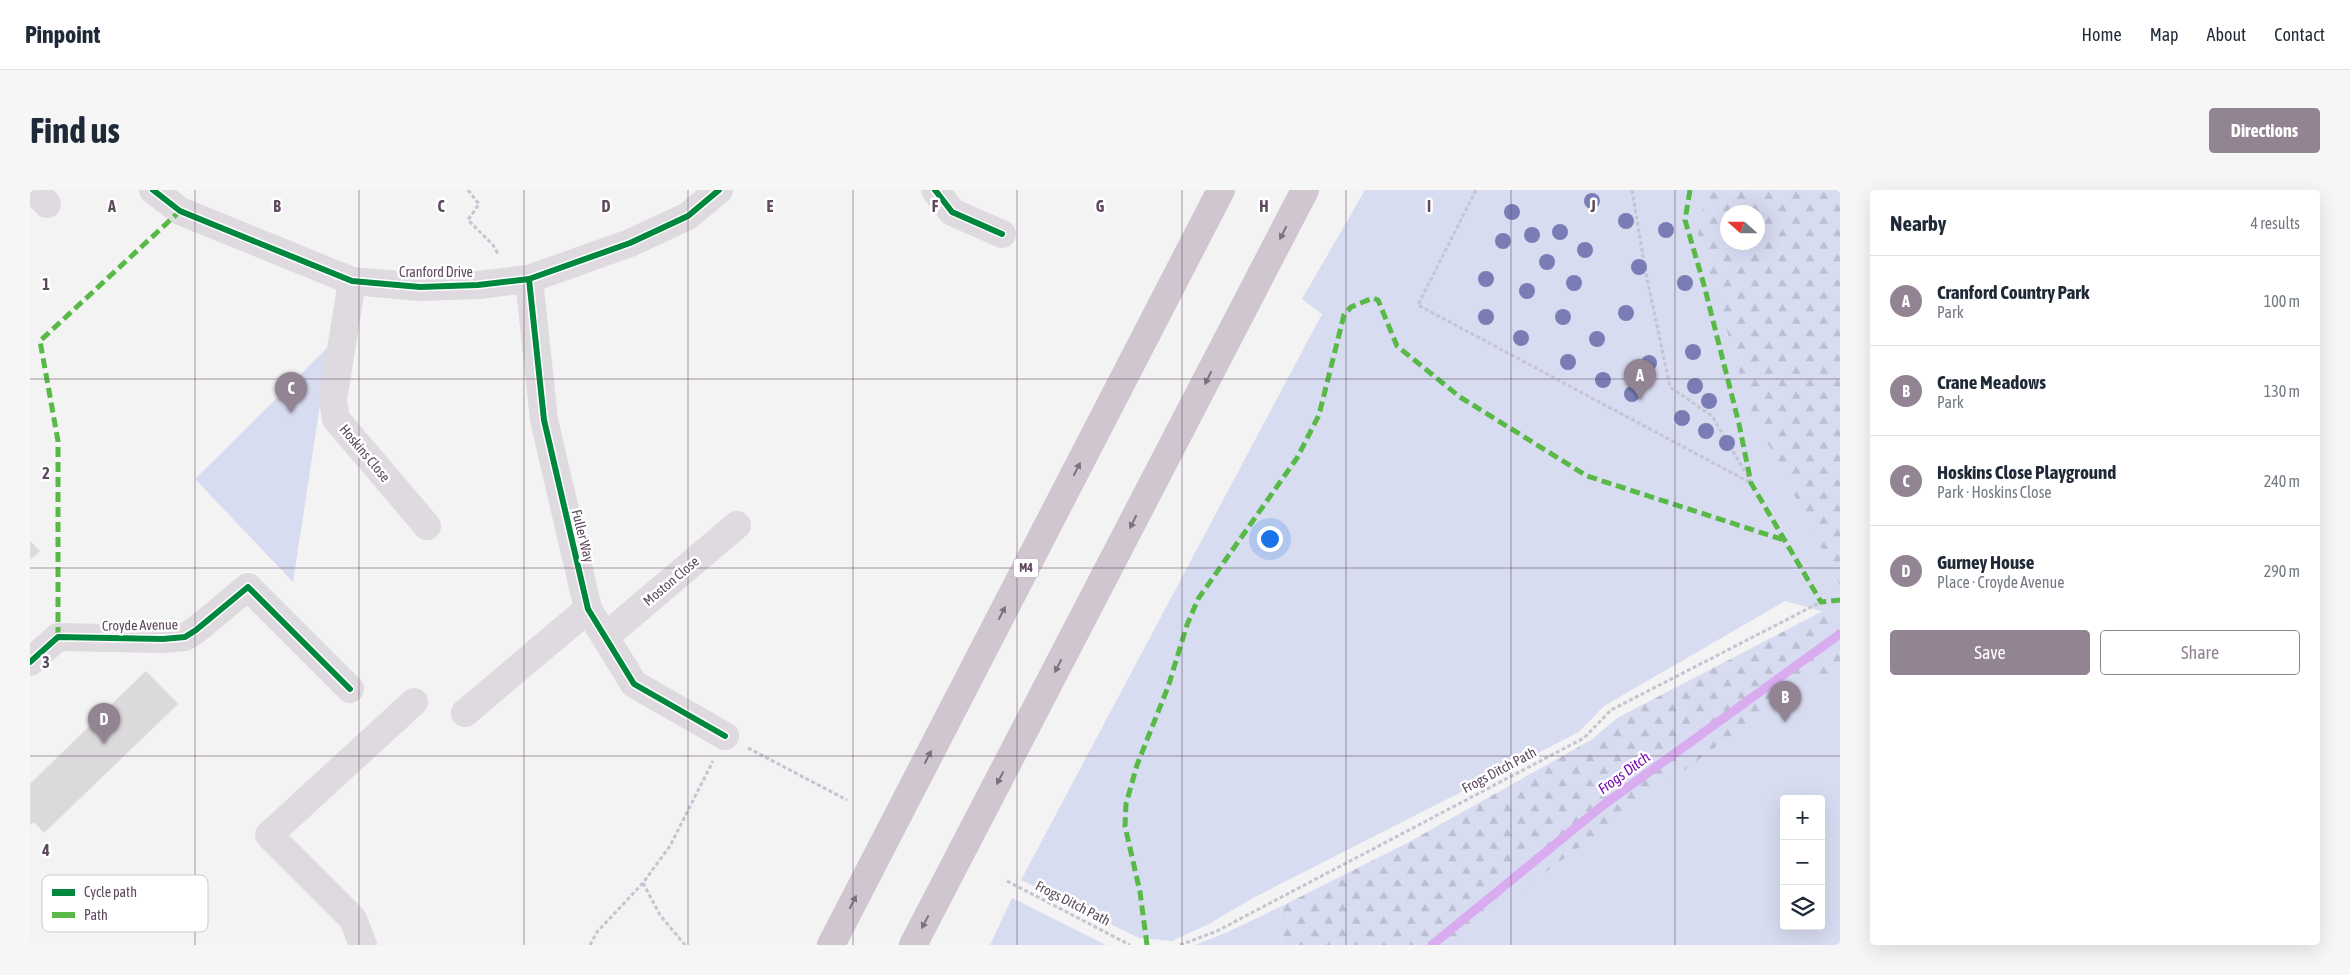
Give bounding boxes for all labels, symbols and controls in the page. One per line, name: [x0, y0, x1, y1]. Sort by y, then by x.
text: Pinpoint: [25, 21, 100, 48]
text: Home: [2082, 24, 2122, 45]
text: Map: [2150, 24, 2179, 45]
text: About: [2207, 24, 2246, 45]
text: Contact: [2274, 24, 2325, 45]
button: Directions: [2209, 108, 2320, 153]
text: Find us: [30, 110, 120, 150]
text: A: [107, 197, 116, 215]
text: B: [273, 197, 281, 215]
text: C: [437, 197, 445, 215]
text: D: [602, 197, 611, 215]
text: E: [767, 197, 774, 215]
text: F: [932, 197, 939, 215]
text: G: [1096, 197, 1105, 215]
text: H: [1259, 197, 1269, 215]
text: I: [1427, 197, 1431, 215]
text: J: [1589, 197, 1596, 215]
north arrow: [1720, 205, 1765, 250]
text: Nearby: [1890, 211, 1946, 235]
text: 4 results: [2250, 214, 2300, 232]
one-way arrow: [1279, 226, 1287, 241]
street label: Cranford Drive: [399, 264, 473, 280]
text: 1: [42, 275, 50, 293]
text: Cranford Country Park: [1937, 281, 2089, 303]
text: A: [1902, 292, 1910, 310]
text: 100 m: [2264, 292, 2300, 310]
text: Park: [1937, 303, 1964, 321]
pin: A: [1624, 359, 1656, 400]
one-way arrow: [1204, 370, 1212, 385]
text: Crane Meadows: [1937, 371, 2046, 393]
pin: C: [275, 372, 307, 413]
text: B: [1902, 382, 1910, 400]
text: 130 m: [2264, 382, 2300, 400]
text: Park: [1937, 393, 1964, 411]
street label: Hoskins Close: [336, 421, 394, 485]
text: Hoskins Close Playground: [1937, 461, 2116, 483]
one-way arrow: [1073, 462, 1081, 476]
text: 2: [42, 464, 50, 482]
text: C: [1902, 472, 1910, 490]
text: 240 m: [2264, 472, 2300, 490]
text: Park · Hoskins Close: [1937, 483, 2052, 501]
street label: Fuller Way: [569, 508, 597, 564]
one-way arrow: [1129, 515, 1137, 529]
your location: [1257, 526, 1283, 552]
text: Gurney House: [1937, 551, 2034, 573]
street label: Moston Close: [640, 553, 702, 609]
road number: M4: [1014, 558, 1038, 578]
text: D: [1902, 562, 1910, 580]
text: 290 m: [2264, 562, 2300, 580]
text: Place · Croyde Avenue: [1937, 573, 2065, 591]
one-way arrow: [998, 606, 1006, 620]
street label: Croyde Avenue: [102, 616, 178, 634]
button: Save: [1890, 630, 2090, 675]
button: Share: [2100, 630, 2300, 675]
text: 3: [42, 653, 50, 671]
one-way arrow: [1054, 659, 1062, 673]
pin: B: [1769, 681, 1801, 722]
pin: D: [88, 703, 120, 744]
street label: Frogs Ditch Path: [1459, 744, 1539, 796]
water label: Frogs Ditch: [1594, 748, 1653, 797]
one-way arrow: [924, 750, 932, 765]
one-way arrow: [996, 770, 1004, 785]
map controls: [1780, 795, 1825, 930]
button: +: [1780, 795, 1825, 840]
button: −: [1780, 840, 1825, 885]
text: 4: [41, 841, 50, 859]
legend: [42, 875, 208, 932]
street label: Frogs Ditch Path: [1033, 877, 1113, 929]
text: Cycle path: [84, 884, 137, 900]
button: layers: [1780, 885, 1825, 930]
one-way arrow: [849, 894, 857, 909]
text: Path: [84, 907, 108, 923]
one-way arrow: [921, 915, 929, 929]

